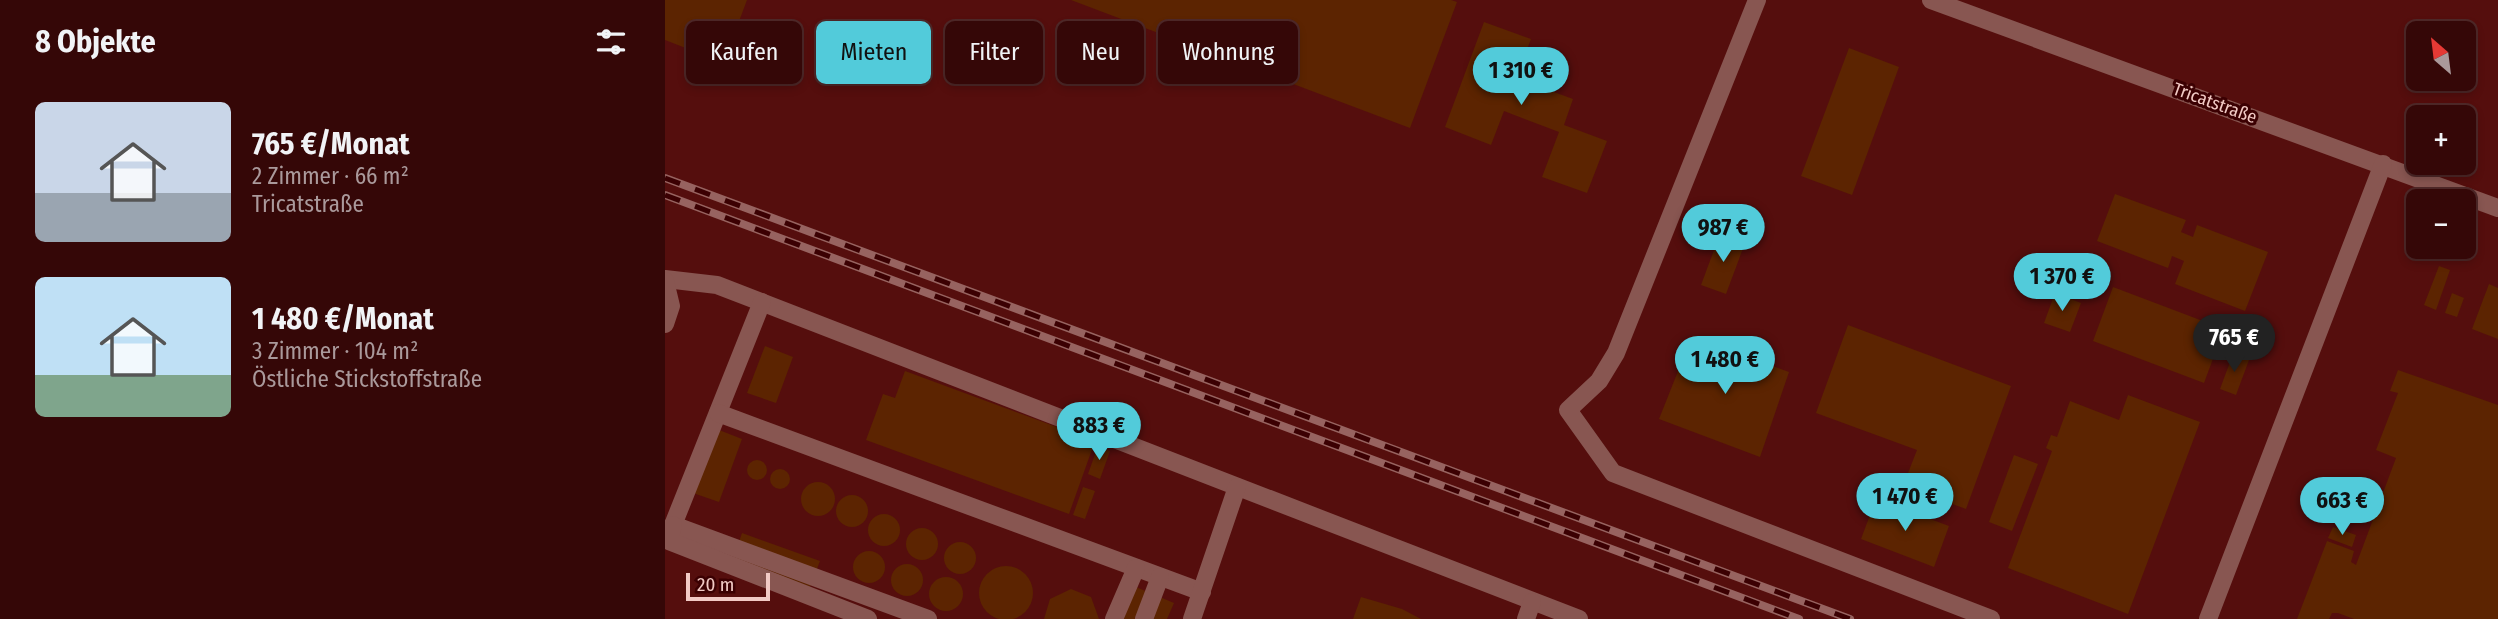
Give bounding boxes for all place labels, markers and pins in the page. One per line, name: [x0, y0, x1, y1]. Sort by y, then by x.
pin: 1 310 €: [1456, 48, 1586, 107]
pin: 987 €: [1674, 204, 1772, 264]
pin: 1 370 €: [1997, 254, 2127, 313]
pin: 765 €: [2185, 314, 2283, 374]
pin: 1 480 €: [1660, 336, 1790, 396]
pin: 883 €: [1050, 402, 1148, 462]
pin: 1 470 €: [1840, 474, 1970, 533]
pin: 663 €: [2293, 477, 2391, 537]

